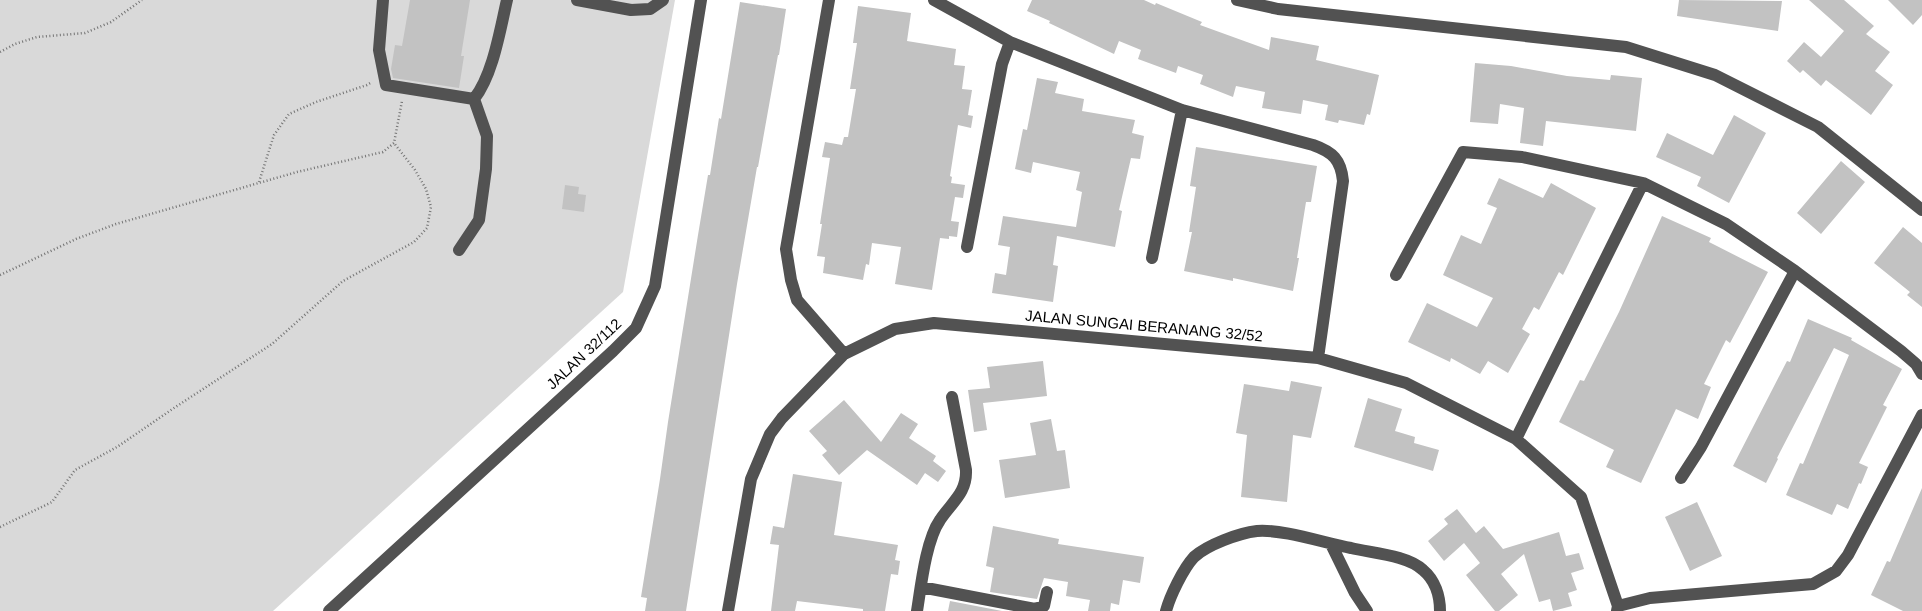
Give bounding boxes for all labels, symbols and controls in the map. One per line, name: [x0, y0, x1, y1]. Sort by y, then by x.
street label: JALAN SUNGAI BERANANG 32/52: [1025, 307, 1264, 344]
street label: JALAN 32/112: [543, 315, 624, 392]

